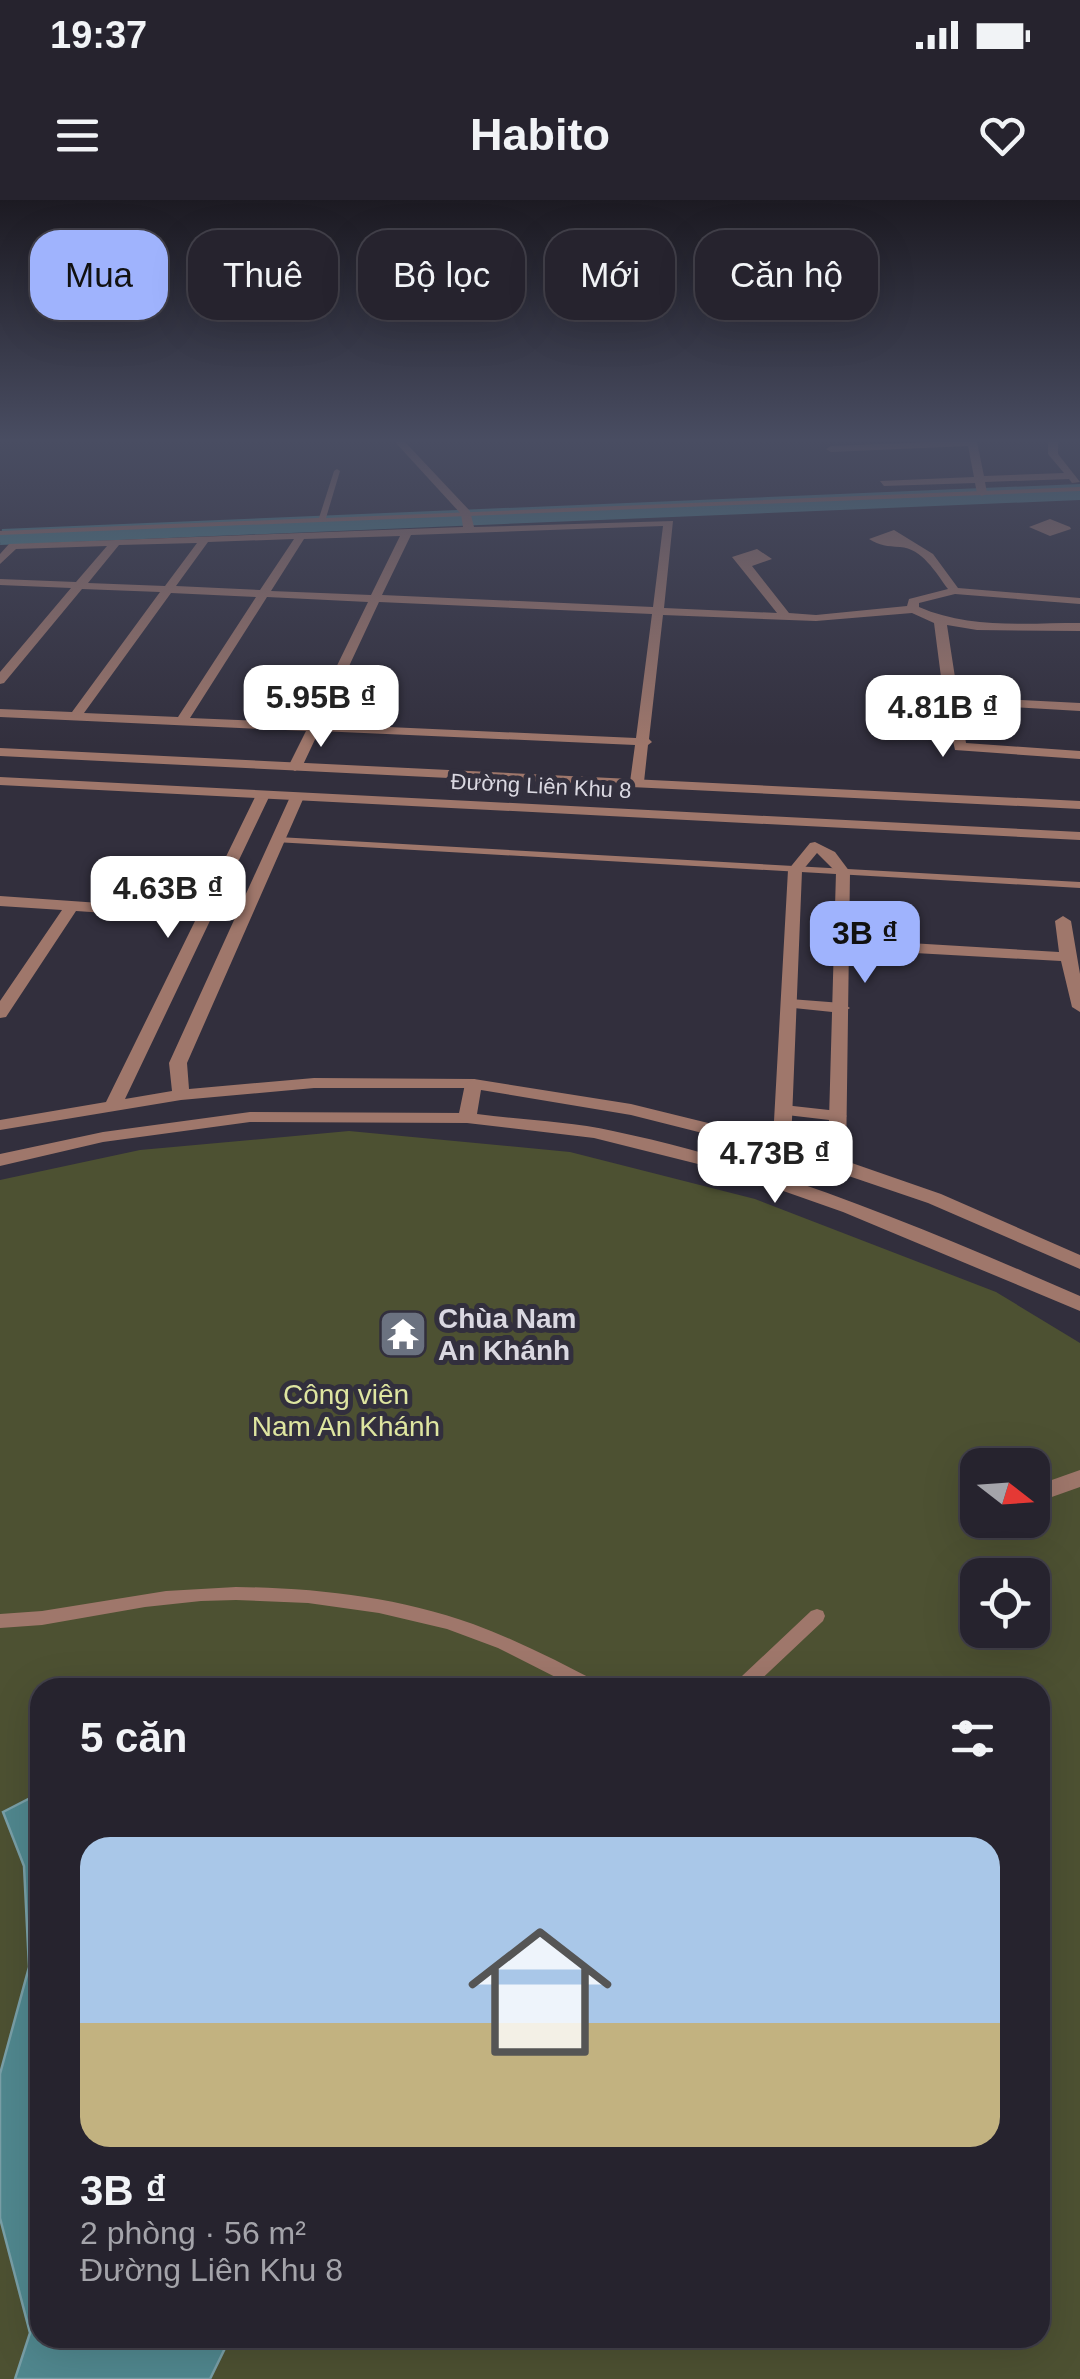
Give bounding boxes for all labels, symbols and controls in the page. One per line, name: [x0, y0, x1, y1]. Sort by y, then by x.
text: 19:37: [50, 14, 147, 56]
icon: menu: [50, 108, 105, 163]
icon: heart: [975, 108, 1030, 163]
text: Habito: [470, 109, 610, 160]
chip: Mua: [30, 230, 168, 320]
chip: Thuê: [188, 230, 338, 320]
chip: Bộ lọc: [358, 230, 525, 320]
chip: Mới: [545, 230, 675, 320]
chip: Căn hộ: [695, 230, 878, 320]
pin: 5.95B ₫: [229, 665, 413, 750]
pin: 4.81B ₫: [851, 675, 1035, 760]
text: 5.95B ₫: [266, 679, 376, 715]
text: 4.81B ₫: [888, 689, 998, 725]
street label: Đường Liên Khu 8: [450, 769, 632, 803]
pin: 4.63B ₫: [76, 856, 260, 941]
text: 4.63B ₫: [113, 870, 223, 906]
pin: 3B ₫: [806, 901, 924, 986]
text: 3B ₫: [832, 915, 898, 951]
pin: 4.73B ₫: [683, 1121, 867, 1206]
text: 4.73B ₫: [720, 1135, 830, 1171]
place label: Chùa Nam An Khánh: [438, 1303, 576, 1366]
temple icon: Chùa Nam An Khánh: [377, 1308, 429, 1360]
park label: Công viên Nam An Khánh: [252, 1379, 440, 1442]
north arrow: [960, 1448, 1050, 1538]
map controls: [960, 1448, 1050, 1648]
button: locate: [960, 1558, 1050, 1648]
icon: filters: [945, 1711, 1000, 1766]
text: 5 căn: [80, 1714, 187, 1761]
icon: home: [450, 1902, 630, 2082]
text: 3B ₫: [80, 2167, 167, 2214]
text: 2 phòng · 56 m²: [80, 2215, 306, 2251]
text: Đường Liên Khu 8: [80, 2252, 343, 2288]

